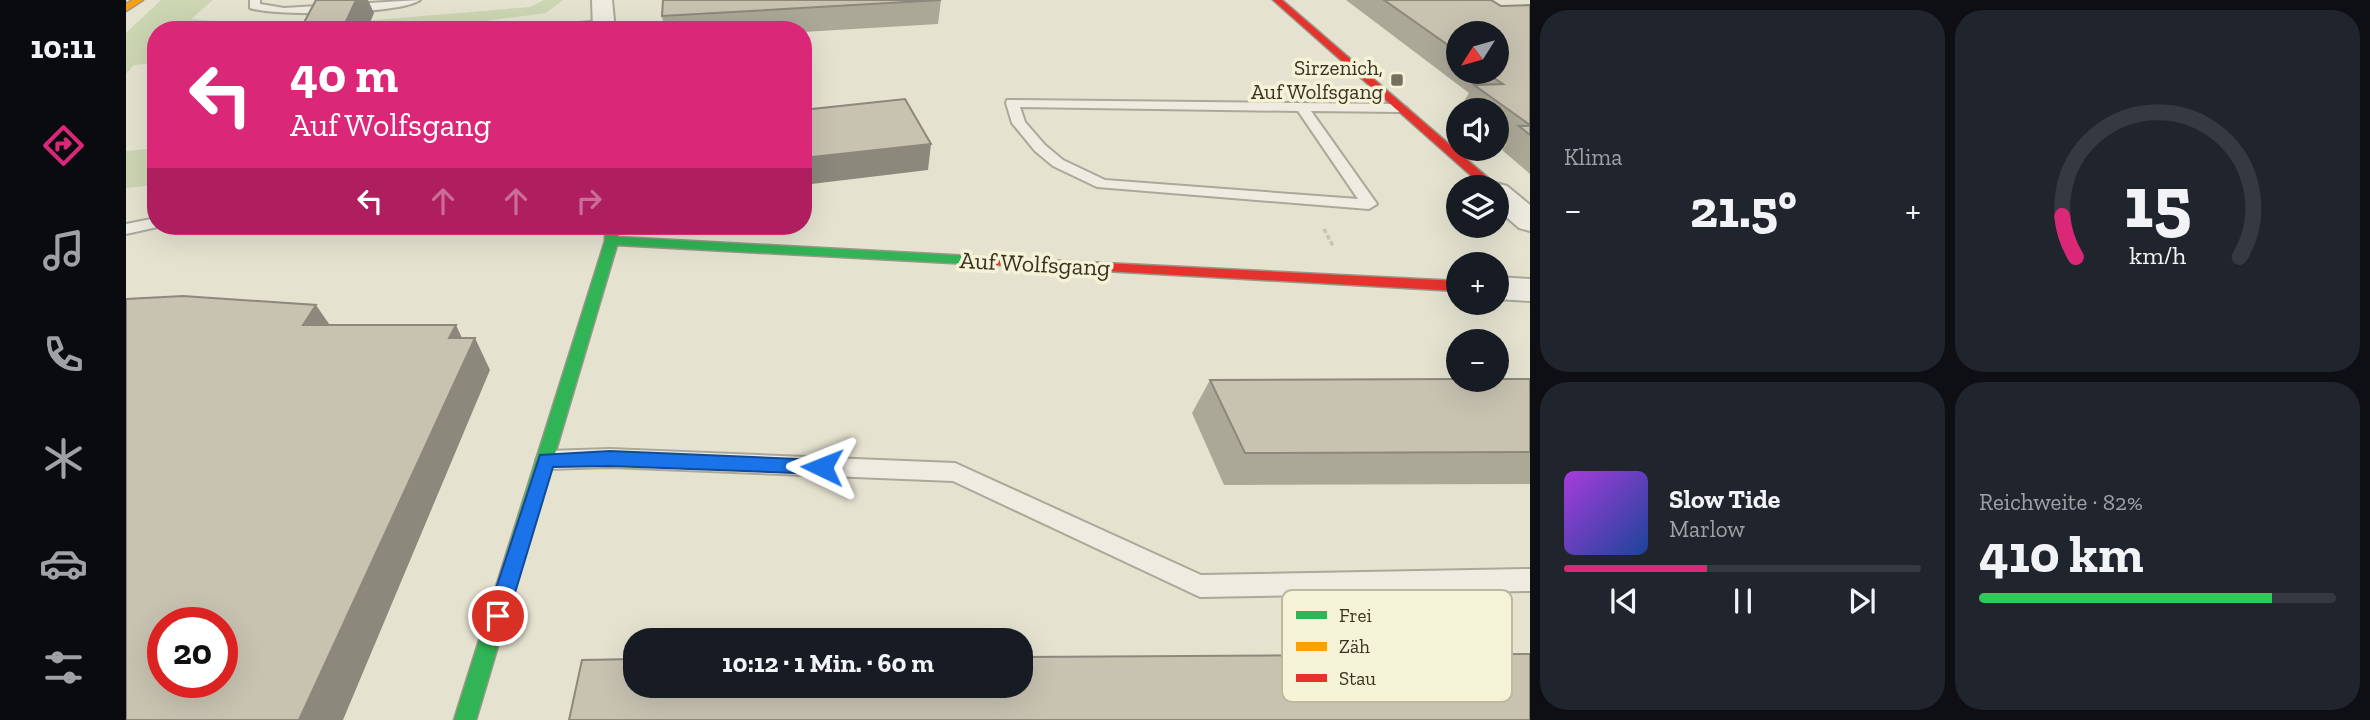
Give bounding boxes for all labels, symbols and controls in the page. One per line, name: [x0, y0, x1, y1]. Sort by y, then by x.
north arrow: [1446, 21, 1508, 84]
map controls: [1446, 21, 1509, 392]
text: 10:11: [30, 28, 96, 66]
text: 40 m: [290, 46, 398, 105]
icon: left: [175, 49, 266, 140]
place label: Sirzenich, Auf Wolfsgang: [1251, 55, 1383, 104]
marker: Sirzenich, Auf Wolfsgang: [1389, 72, 1405, 88]
button: sound: [1446, 98, 1509, 161]
text: Auf Wolfsgang: [290, 106, 491, 144]
icon: directions: [39, 121, 88, 170]
text: Klima: [1564, 143, 1622, 171]
text: 15: [2124, 158, 2191, 246]
button: layers: [1446, 175, 1509, 238]
text: 21.5°: [1690, 178, 1797, 240]
icon: left: [351, 182, 389, 220]
icon: ahead: [424, 182, 462, 220]
icon: ahead: [497, 182, 535, 220]
icon: right: [570, 182, 608, 220]
text: −: [1564, 187, 1582, 233]
text: +: [1905, 187, 1921, 233]
icon: music: [39, 226, 88, 275]
text: km/h: [2129, 240, 2186, 270]
street label: Auf Wolfsgang: [959, 245, 1111, 282]
button: +: [1446, 252, 1509, 315]
button: −: [1446, 329, 1509, 392]
icon: phone: [39, 330, 88, 379]
position arrow: [785, 430, 859, 504]
icon: climate: [39, 434, 88, 483]
text: Slow Tide: [1669, 483, 1780, 515]
text: Reichweite · 82%: [1979, 488, 2143, 516]
text: Marlow: [1669, 515, 1745, 543]
text: 410 km: [1979, 523, 2144, 585]
icon: car: [39, 539, 88, 588]
icon: previous: [1605, 582, 1643, 620]
icon: pause: [1724, 582, 1762, 620]
icon: next: [1843, 582, 1881, 620]
pin: [468, 586, 528, 646]
legend: [1282, 590, 1512, 702]
icon: arrive: [479, 597, 517, 635]
text: Frei: [1339, 604, 1372, 627]
speed limit sign: 20: [147, 607, 238, 698]
text: Zäh: [1339, 635, 1370, 658]
icon: filters: [39, 643, 88, 692]
text: 10:12 · 1 Min. · 60 m: [722, 647, 934, 679]
text: Stau: [1339, 667, 1376, 690]

